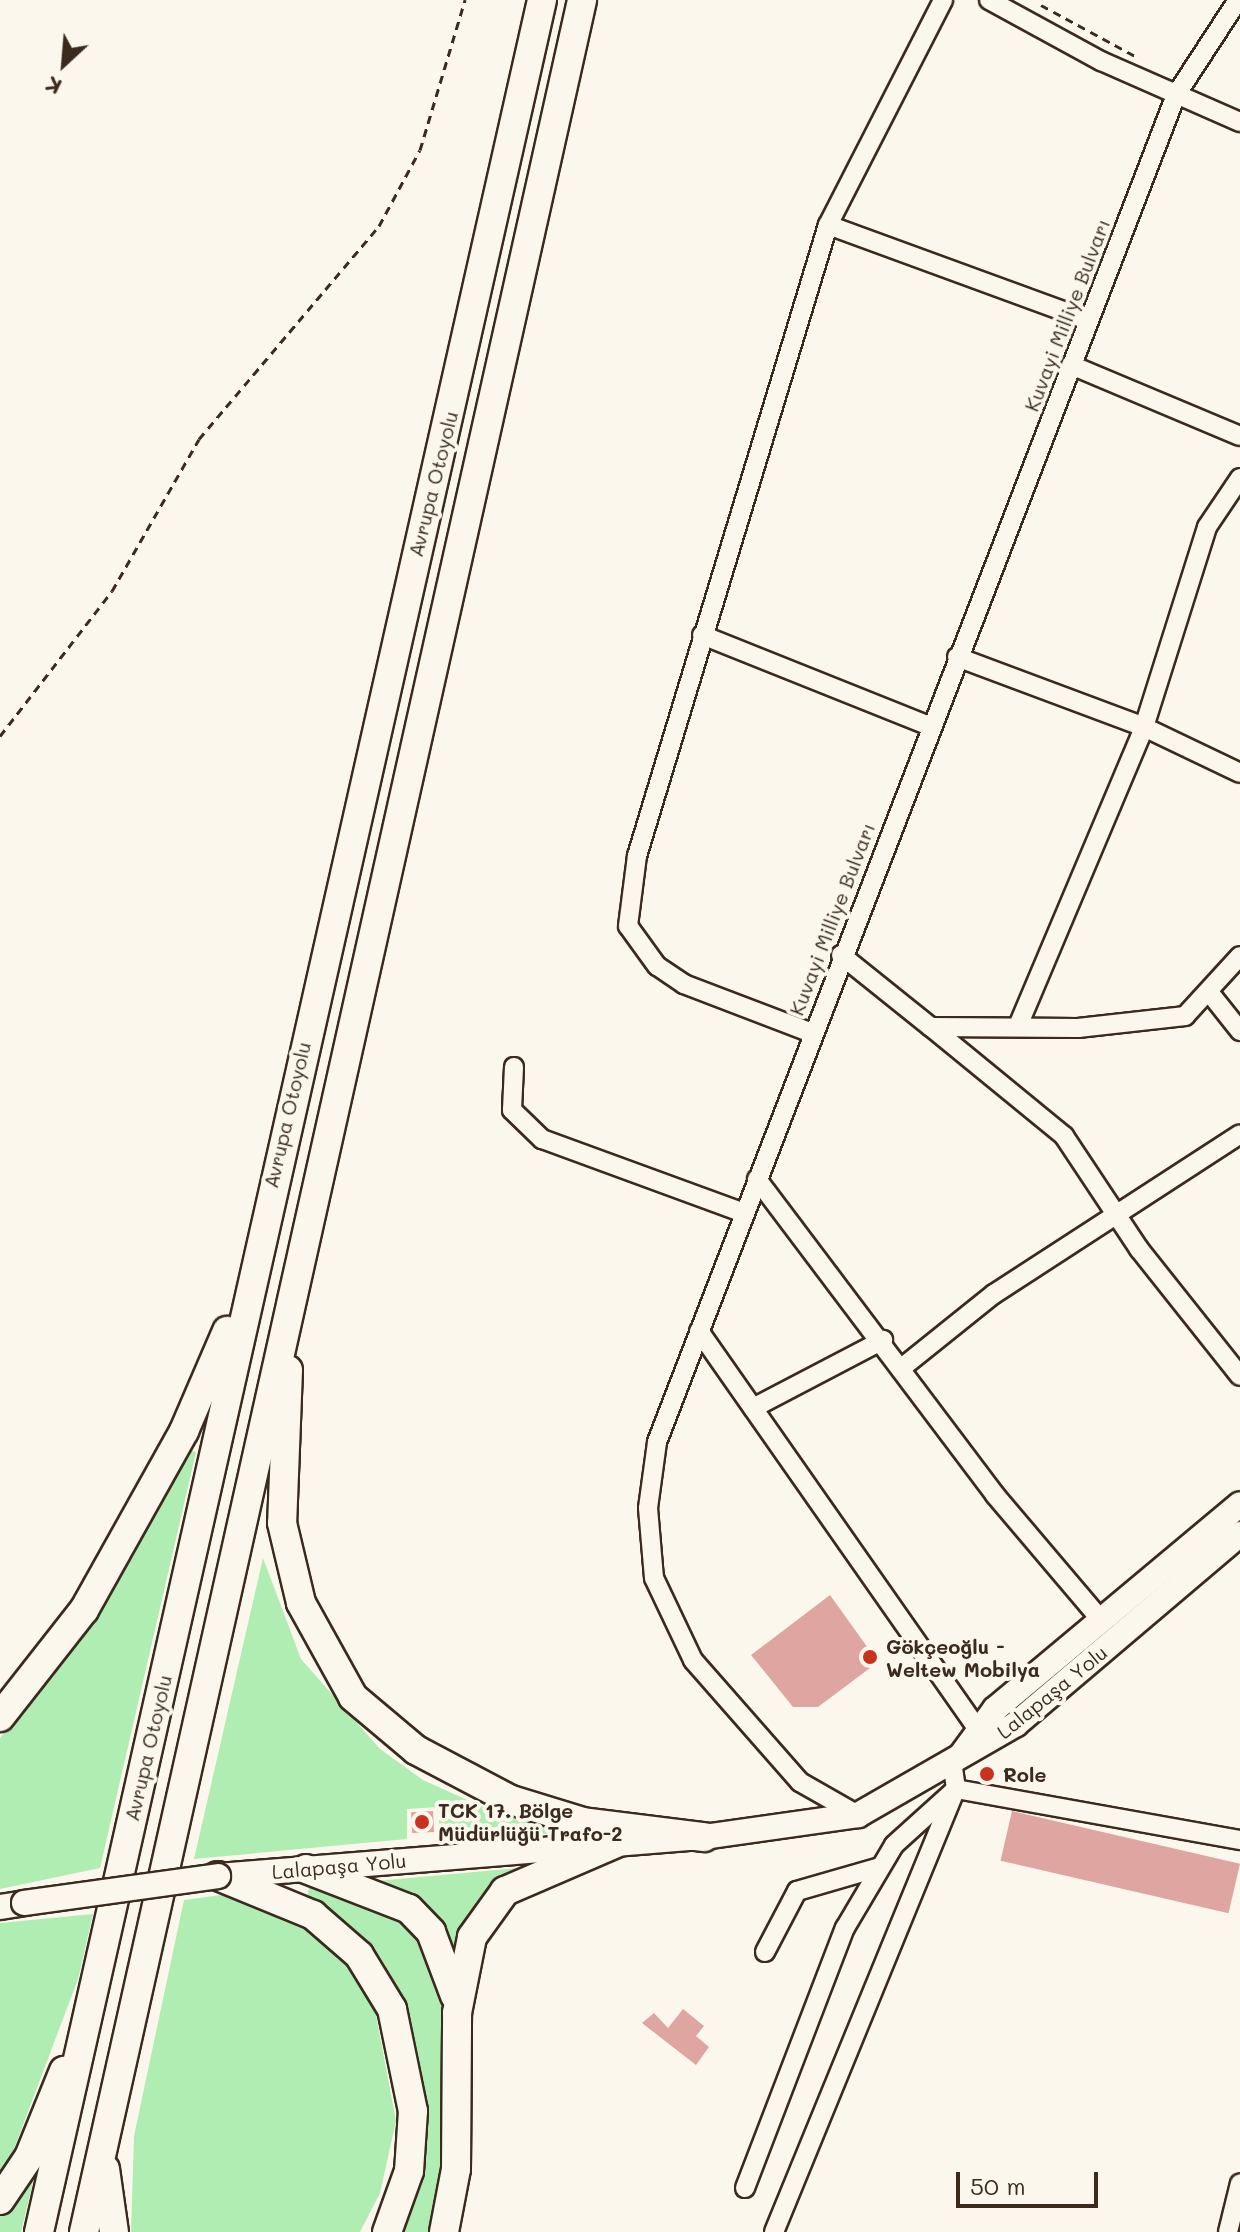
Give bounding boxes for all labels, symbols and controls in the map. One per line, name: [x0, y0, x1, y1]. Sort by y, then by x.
north arrow: [24, 24, 104, 104]
text: K: [40, 70, 66, 102]
street label: Kuvayi Milliye Bulvarı: [1019, 215, 1115, 415]
street label: Avrupa Otoyolu: [403, 409, 463, 559]
street label: Kuvayi Milliye Bulvarı: [784, 819, 880, 1019]
street label: Avrupa Otoyolu: [259, 1040, 315, 1190]
place label: Gökçeoğlu - Weltew Mobilya: [886, 1634, 1040, 1681]
street label: Lalapaşa Yolu: [992, 1640, 1112, 1744]
marker: Gökçeoğlu - Weltew Mobilya: [861, 1648, 879, 1666]
street label: Avrupa Otoyolu: [120, 1673, 176, 1823]
place label: Role: [1003, 1762, 1046, 1786]
marker: Role: [978, 1765, 996, 1783]
place label: TCK 17. Bölge Müdürlüğü Trafo-2: [438, 1798, 622, 1845]
marker: TCK 17. Bölge Müdürlüğü Trafo-2: [413, 1813, 431, 1831]
street label: Lalapaşa Yolu: [271, 1848, 407, 1884]
scale bar: [960, 2156, 1102, 2206]
text: 50 m: [970, 2170, 1026, 2201]

